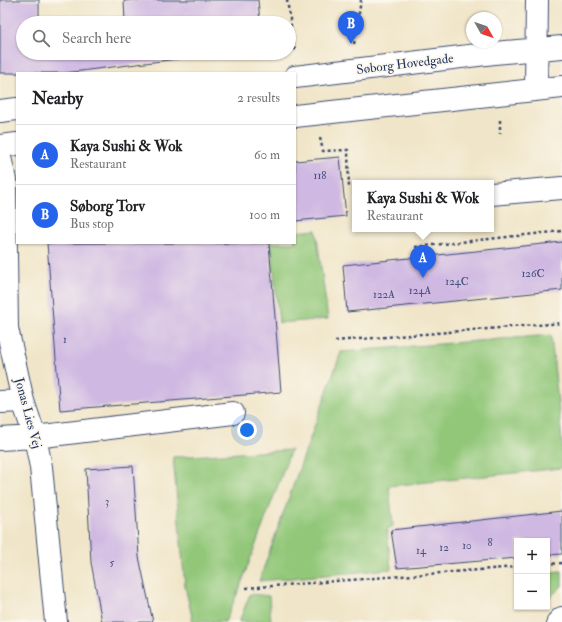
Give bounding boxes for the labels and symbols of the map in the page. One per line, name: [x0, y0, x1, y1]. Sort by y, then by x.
pin: B: [338, 11, 364, 44]
north arrow: [466, 12, 502, 48]
street label: Søborg Hovedgade: [356, 50, 455, 78]
house number: 118: [313, 169, 327, 182]
pin: A: [410, 245, 436, 278]
house number: 126C: [521, 267, 545, 280]
house number: 124C: [445, 275, 469, 288]
house number: 124A: [409, 284, 431, 297]
house number: 122A: [373, 288, 395, 301]
house number: 1: [63, 333, 67, 346]
street label: Jonas Lies Vej: [11, 375, 45, 450]
your location: [237, 420, 257, 440]
house number: 3: [105, 495, 109, 508]
house number: 8: [487, 536, 493, 549]
house number: 10: [462, 539, 472, 552]
house number: 12: [439, 541, 449, 554]
house number: 14: [416, 544, 427, 557]
house number: 5: [110, 556, 115, 569]

